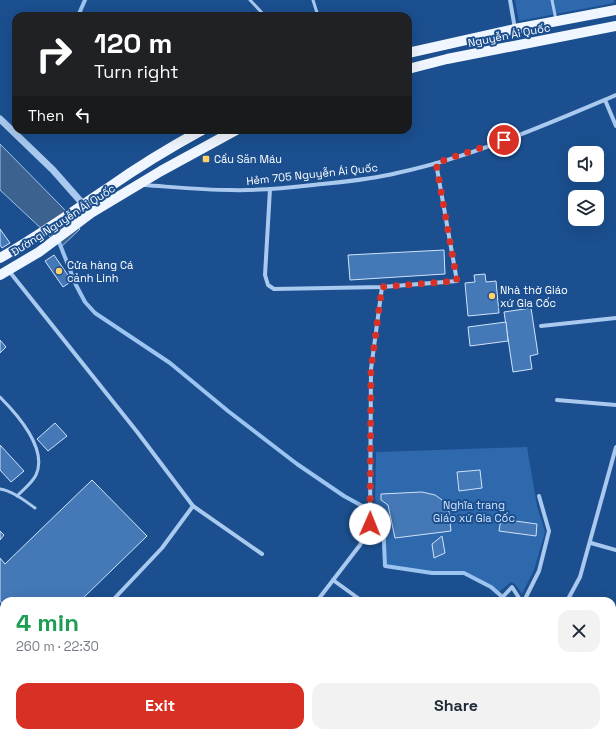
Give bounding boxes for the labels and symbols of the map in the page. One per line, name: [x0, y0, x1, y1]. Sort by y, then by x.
street label: Nguyễn Ái Quốc: [467, 20, 551, 50]
pin: [487, 123, 521, 157]
place label: Cầu Săn Máu: [214, 152, 282, 166]
marker: Cầu Săn Máu: [201, 154, 211, 164]
street label: Hẻm 705 Nguyễn Ái Quốc: [245, 160, 379, 188]
street label: Đường Nguyễn Ái Quốc: [8, 181, 118, 259]
place label: Cửa hàng Cá cảnh Linh: [67, 258, 134, 285]
marker: Cửa hàng Cá cảnh Linh: [54, 266, 64, 276]
place label: Nhà thờ Giáo xứ Gia Cốc: [500, 283, 568, 310]
marker: Nhà thờ Giáo xứ Gia Cốc: [487, 291, 497, 301]
park label: Nghĩa trang Giáo xứ Gia Cốc: [433, 498, 515, 525]
position arrow: [349, 503, 391, 545]

